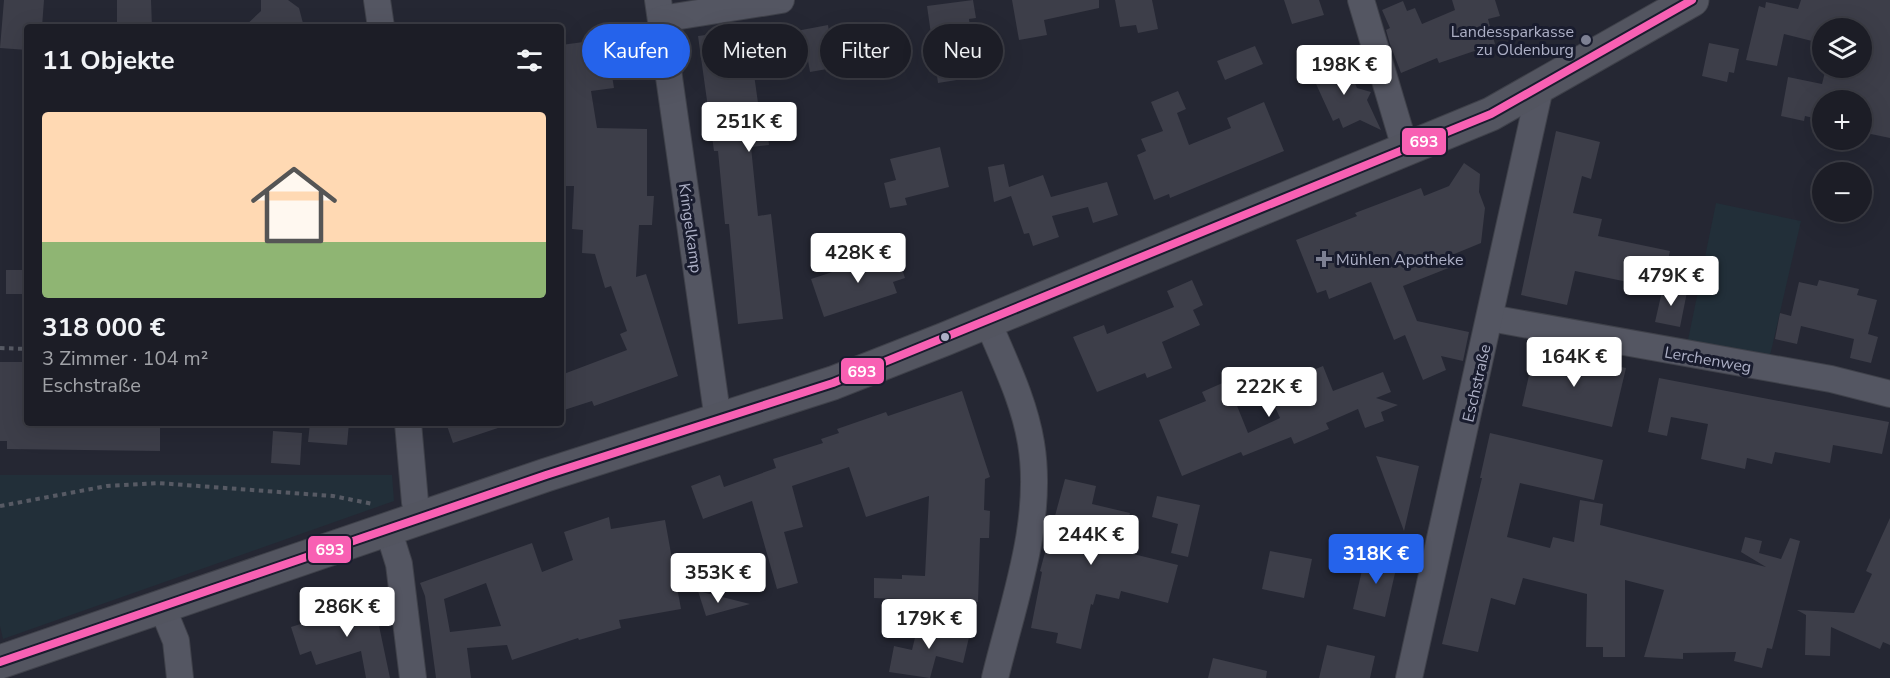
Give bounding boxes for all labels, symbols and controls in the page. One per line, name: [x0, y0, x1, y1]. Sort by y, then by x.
map controls: [1812, 18, 1872, 222]
button: layers: [1812, 18, 1872, 78]
place label: Landessparkasse zu Oldenburg: [1451, 21, 1574, 61]
chip: Kaufen: [582, 24, 690, 78]
chip: Mieten: [702, 24, 808, 78]
chip: Filter: [820, 24, 911, 78]
chip: Neu: [923, 24, 1003, 78]
marker: Landessparkasse zu Oldenburg: [1579, 33, 1593, 47]
text: 11 Objekte: [42, 43, 175, 78]
icon: filters: [513, 44, 546, 77]
pin: 198K €: [1295, 45, 1393, 96]
text: 198K €: [1311, 51, 1377, 78]
button: +: [1812, 90, 1872, 150]
pin: 251K €: [700, 102, 798, 153]
text: 251K €: [716, 108, 782, 135]
line badge: 693: [1401, 127, 1447, 156]
text: 693: [1410, 131, 1438, 153]
icon: home: [240, 151, 348, 259]
button: −: [1812, 162, 1872, 222]
street label: Kringelkamp: [673, 182, 707, 275]
pin: 428K €: [809, 233, 907, 284]
text: 428K €: [825, 239, 891, 266]
place label: Mühlen Apotheke: [1336, 249, 1463, 271]
marker: Mühlen Apotheke: [1317, 252, 1331, 266]
pin: 479K €: [1622, 256, 1720, 307]
text: 479K €: [1638, 262, 1704, 289]
text: 318 000 €: [42, 310, 165, 345]
unlabelled marker: [939, 331, 951, 343]
pin: 164K €: [1525, 337, 1623, 388]
street label: Eschstraße: [1457, 342, 1497, 424]
street label: Lerchenweg: [1663, 342, 1753, 378]
text: 164K €: [1541, 343, 1607, 370]
text: 3 Zimmer · 104 m²: [42, 345, 208, 372]
line badge: 693: [840, 357, 885, 385]
text: 693: [848, 361, 876, 383]
pin: 222K €: [1220, 367, 1318, 418]
text: Eschstraße: [42, 372, 141, 399]
text: 222K €: [1236, 373, 1302, 400]
pin: 244K €: [1042, 515, 1140, 566]
text: 244K €: [1058, 521, 1124, 548]
pin: 318K €: [1327, 534, 1425, 585]
line badge: 693: [307, 535, 352, 564]
text: 693: [316, 539, 344, 561]
text: 318K €: [1343, 540, 1409, 567]
pin: 353K €: [669, 553, 767, 604]
text: 353K €: [685, 559, 751, 586]
pin: 286K €: [298, 587, 396, 638]
text: 286K €: [314, 593, 380, 620]
pin: 179K €: [880, 599, 978, 650]
text: 179K €: [896, 605, 962, 632]

